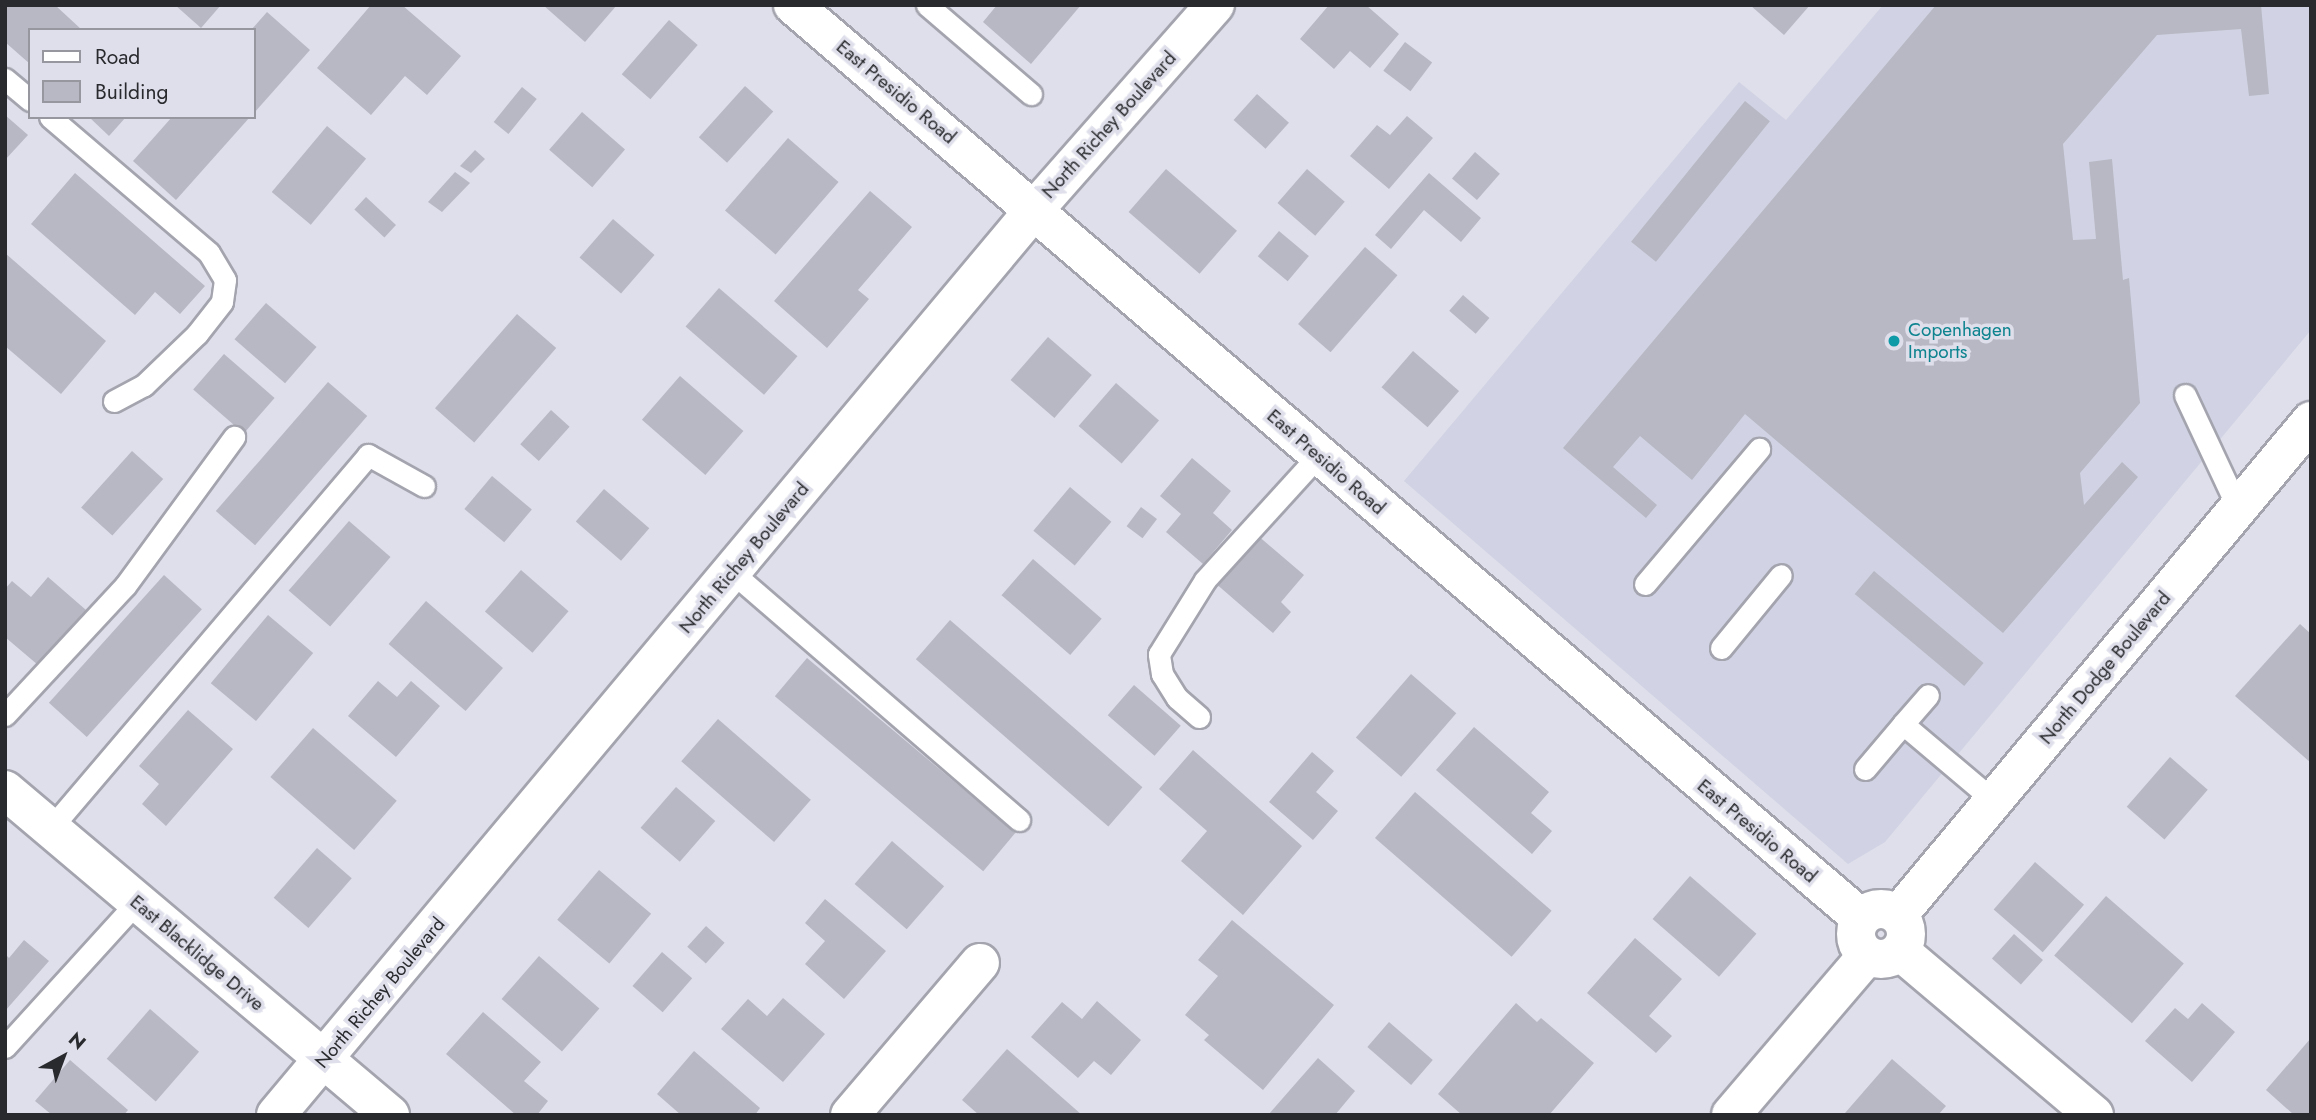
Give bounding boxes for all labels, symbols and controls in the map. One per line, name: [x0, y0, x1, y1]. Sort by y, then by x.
legend: [28, 28, 256, 119]
street label: East Presidio Road: [832, 35, 960, 149]
text: Road: [95, 42, 140, 72]
street label: North Richey Boulevard: [1037, 47, 1181, 203]
text: Building: [95, 77, 168, 107]
place label: Copenhagen Imports: [1908, 319, 2012, 363]
marker: Copenhagen Imports: [1886, 333, 1902, 349]
street label: East Presidio Road: [1262, 405, 1390, 519]
street label: North Richey Boulevard: [674, 478, 814, 638]
street label: North Dodge Boulevard: [2035, 587, 2175, 749]
street label: East Presidio Road: [1693, 774, 1821, 888]
street label: East Blacklidge Drive: [125, 890, 269, 1016]
street label: North Richey Boulevard: [310, 913, 450, 1073]
north arrow: [28, 1022, 98, 1092]
text: N: [63, 1026, 92, 1056]

